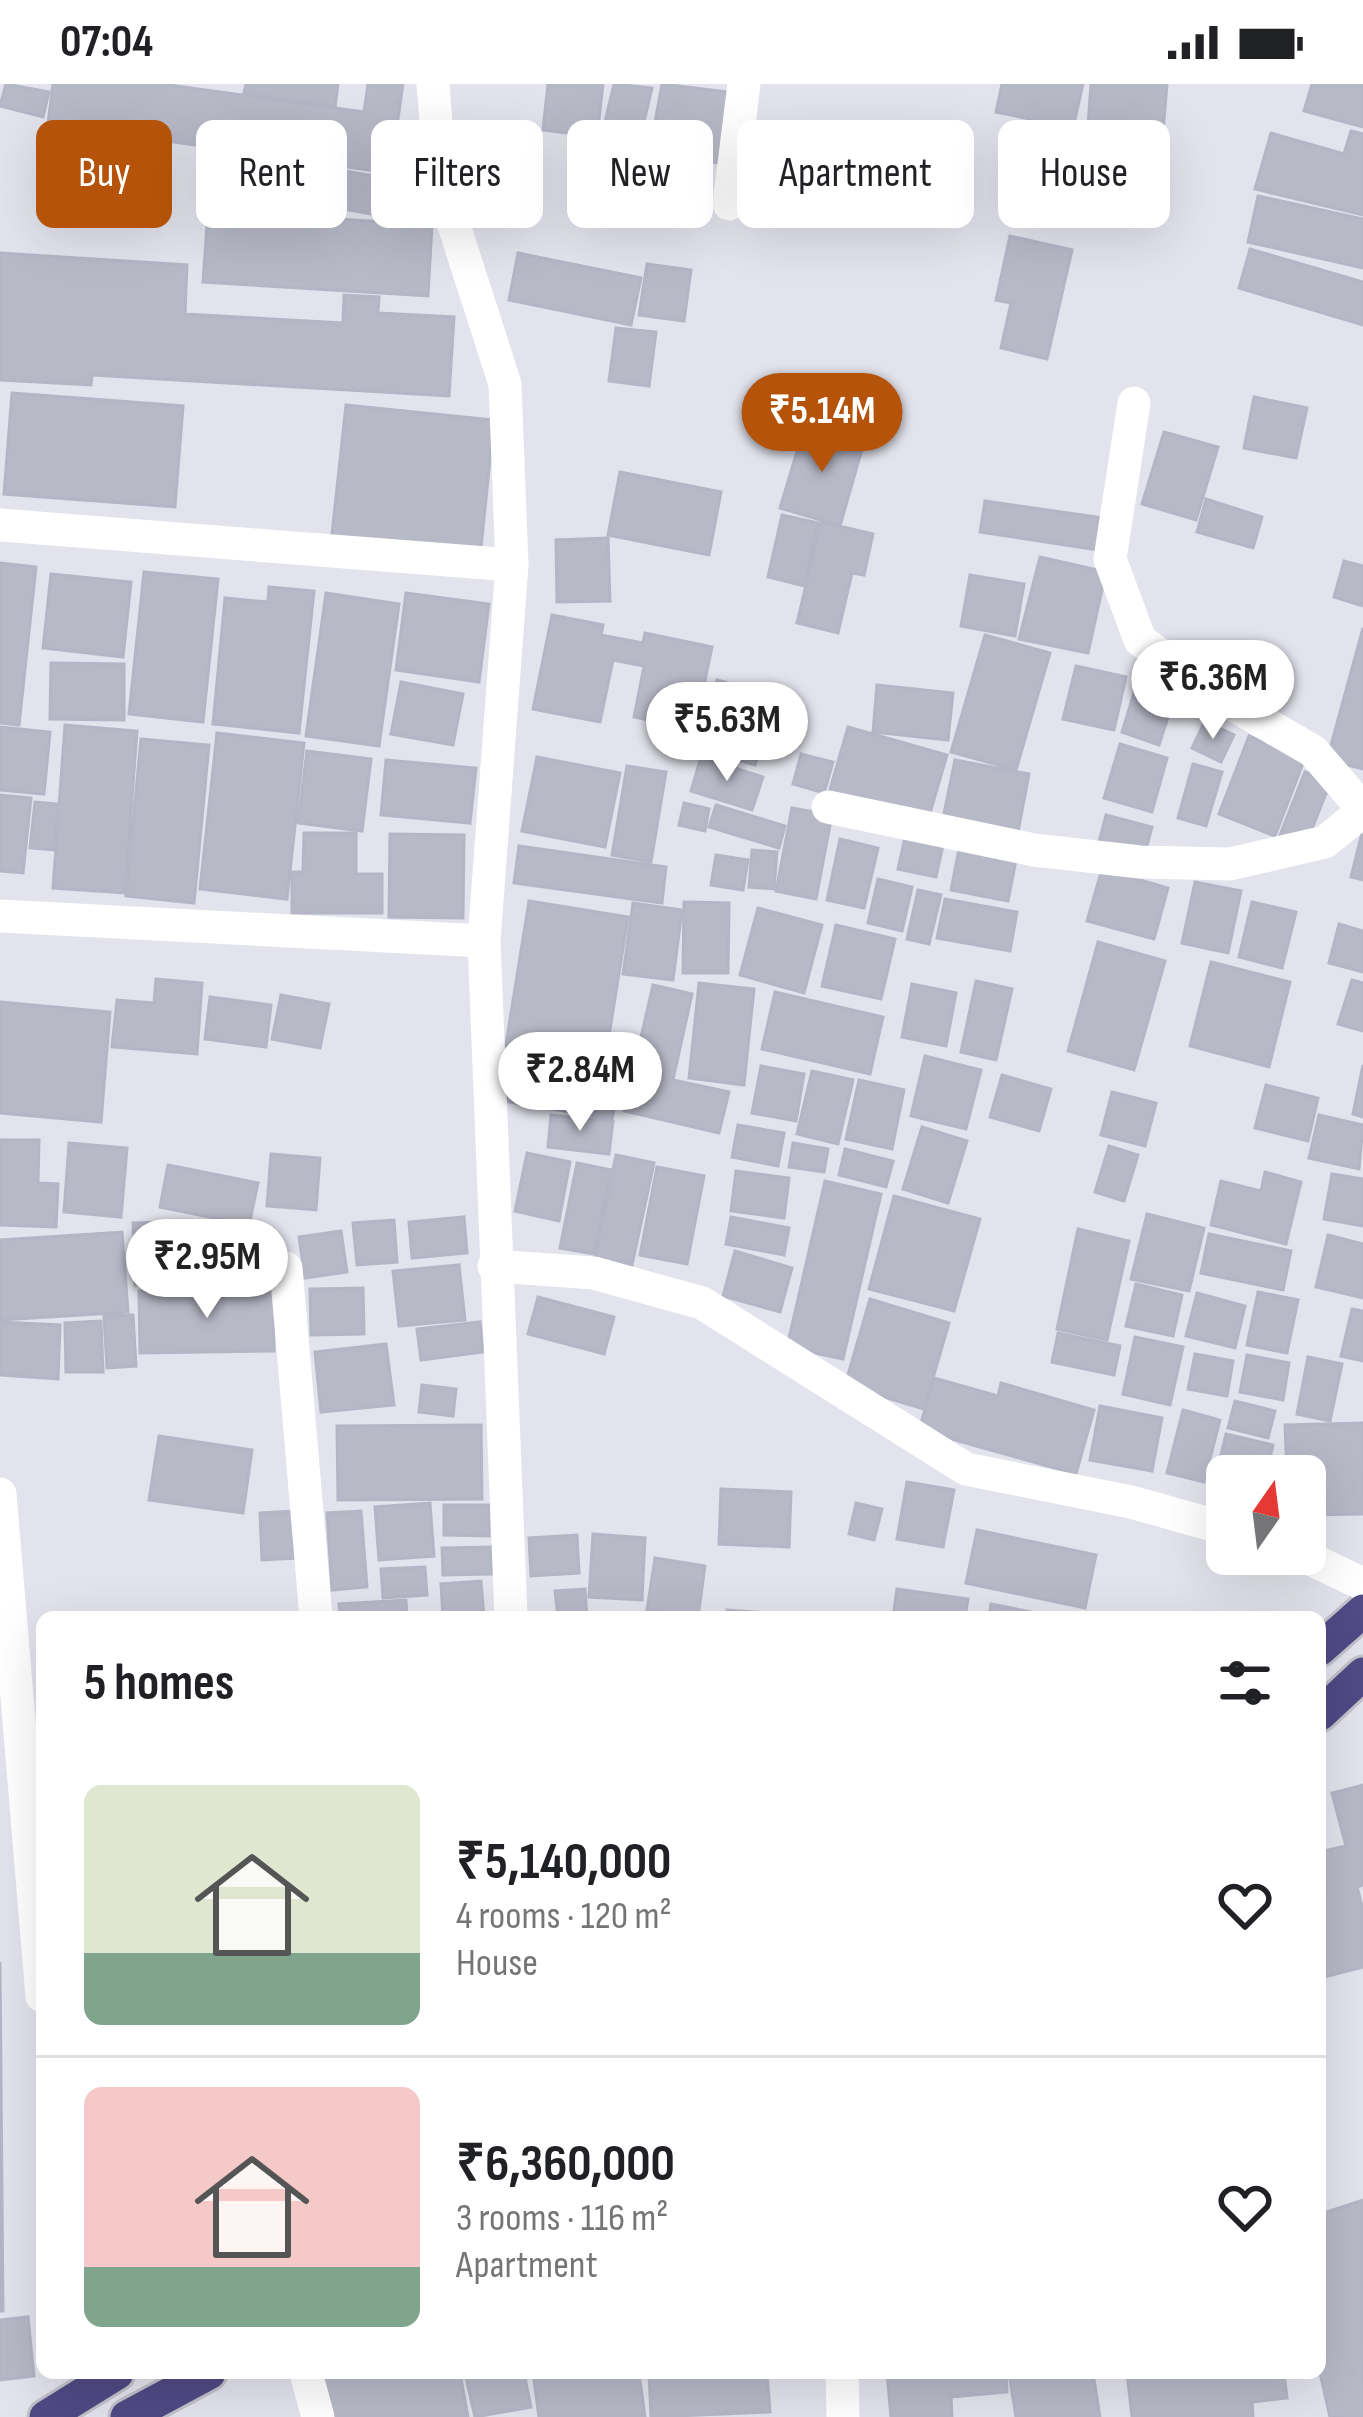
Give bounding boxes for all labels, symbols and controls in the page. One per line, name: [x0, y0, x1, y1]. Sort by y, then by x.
text: 07:04: [60, 15, 153, 70]
chip: Buy: [36, 120, 172, 228]
chip: Rent: [196, 120, 347, 228]
chip: Filters: [371, 120, 543, 228]
chip: New: [567, 120, 713, 228]
chip: Apartment: [737, 120, 974, 228]
chip: House: [998, 120, 1170, 228]
pin: ₹5.14M: [724, 373, 920, 475]
text: ₹5.14M: [769, 388, 875, 435]
pin: ₹6.36M: [1115, 640, 1311, 742]
text: ₹6.36M: [1158, 655, 1268, 702]
pin: ₹5.63M: [629, 682, 825, 784]
text: ₹5.63M: [673, 697, 781, 744]
pin: ₹2.84M: [482, 1032, 678, 1134]
text: ₹2.84M: [525, 1047, 635, 1094]
pin: ₹2.95M: [109, 1219, 305, 1321]
text: ₹2.95M: [153, 1234, 261, 1281]
north arrow: [1206, 1455, 1326, 1575]
map controls: [1206, 1455, 1326, 1575]
icon: filters: [1212, 1650, 1278, 1716]
text: 5 homes: [84, 1653, 234, 1714]
text: ₹5,140,000: [456, 1832, 671, 1893]
icon: home: [180, 1833, 324, 1977]
icon: heart: [1212, 1872, 1278, 1938]
text: 4 rooms · 120 m²: [456, 1893, 672, 1940]
text: House: [456, 1940, 538, 1987]
text: ₹6,360,000: [456, 2134, 675, 2195]
icon: home: [180, 2135, 324, 2279]
icon: heart: [1212, 2174, 1278, 2240]
text: 3 rooms · 116 m²: [456, 2195, 668, 2242]
text: Apartment: [456, 2242, 598, 2289]

